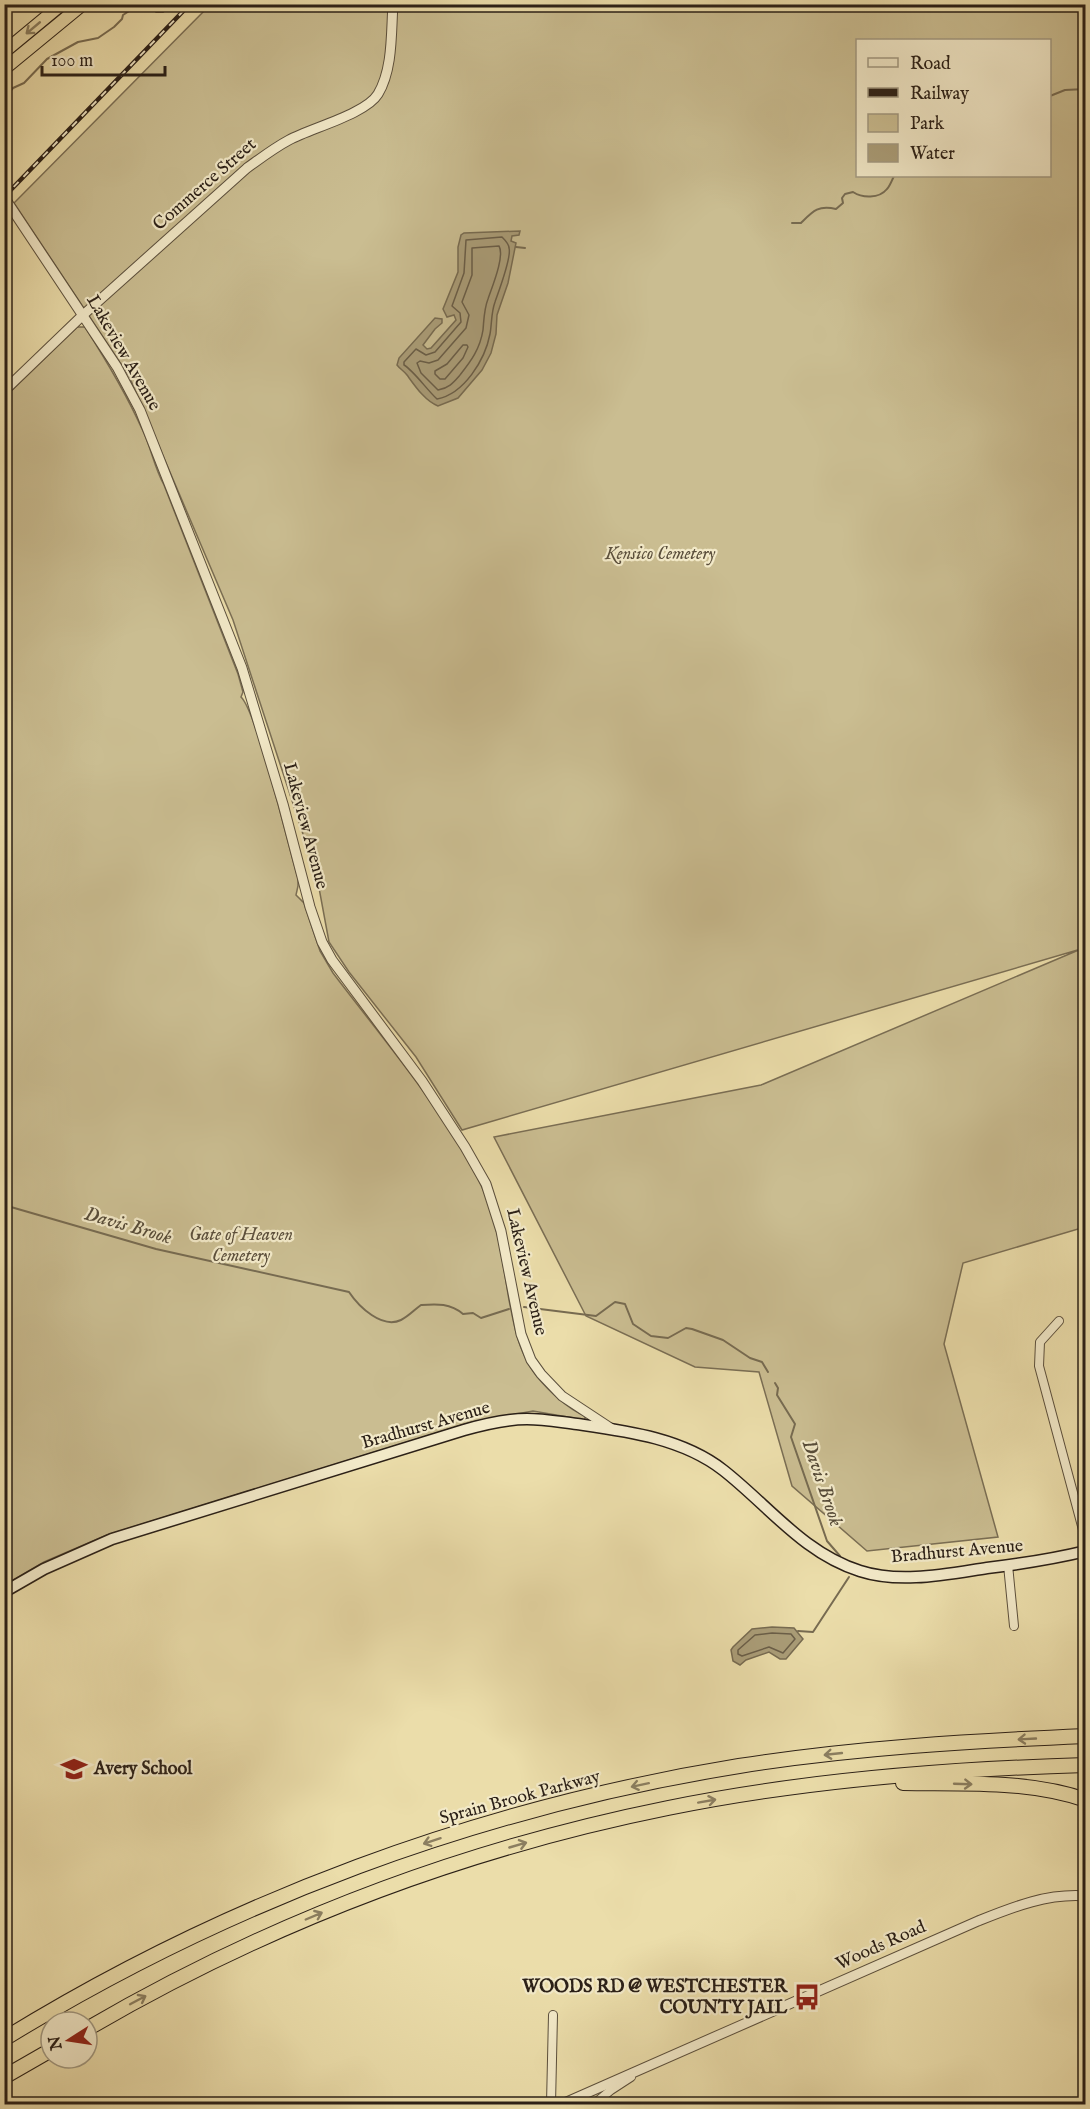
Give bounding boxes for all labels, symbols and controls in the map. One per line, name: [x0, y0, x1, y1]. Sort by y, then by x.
one-way arrow: [26, 21, 41, 35]
scale bar: [42, 39, 165, 77]
legend: [856, 39, 1051, 177]
text: 100 m: [51, 50, 93, 73]
text: Road: [910, 53, 951, 76]
text: Railway: [910, 83, 969, 106]
text: Park: [910, 113, 945, 136]
street label: Commerce Street: [148, 134, 262, 236]
text: Water: [910, 143, 955, 166]
street label: Lakeview Avenue: [81, 291, 165, 415]
park label: Kensico Cemetery: [604, 543, 715, 566]
street label: Lakeview Avenue: [277, 760, 333, 892]
water label: Davis Brook: [81, 1202, 175, 1250]
street label: Lakeview Avenue: [500, 1206, 552, 1338]
park label: Gate of Heaven Cemetery: [189, 1224, 293, 1268]
street label: Bradhurst Avenue: [359, 1397, 493, 1455]
water label: Davis Brook: [796, 1436, 848, 1530]
street label: Bradhurst Avenue: [890, 1535, 1024, 1569]
one-way arrow: [1018, 1733, 1038, 1744]
one-way arrow: [823, 1748, 843, 1759]
school or university icon: Avery School: [59, 1754, 89, 1784]
place label: Avery School: [93, 1758, 193, 1781]
street label: Sprain Brook Parkway: [437, 1765, 603, 1831]
one-way arrow: [952, 1779, 972, 1790]
one-way arrow: [631, 1780, 651, 1791]
one-way arrow: [697, 1795, 717, 1806]
one-way arrow: [423, 1836, 442, 1847]
one-way arrow: [508, 1839, 527, 1850]
one-way arrow: [304, 1910, 323, 1921]
street label: Woods Road: [832, 1916, 930, 1976]
place label: WOODS RD @ WESTCHESTER COUNTY JAIL: [521, 1976, 788, 2020]
bus stop icon: WOODS RD @ WESTCHESTER COUNTY JAIL: [792, 1982, 822, 2012]
one-way arrow: [129, 1994, 146, 2006]
north arrow: [39, 2010, 99, 2070]
text: N: [45, 2034, 68, 2053]

